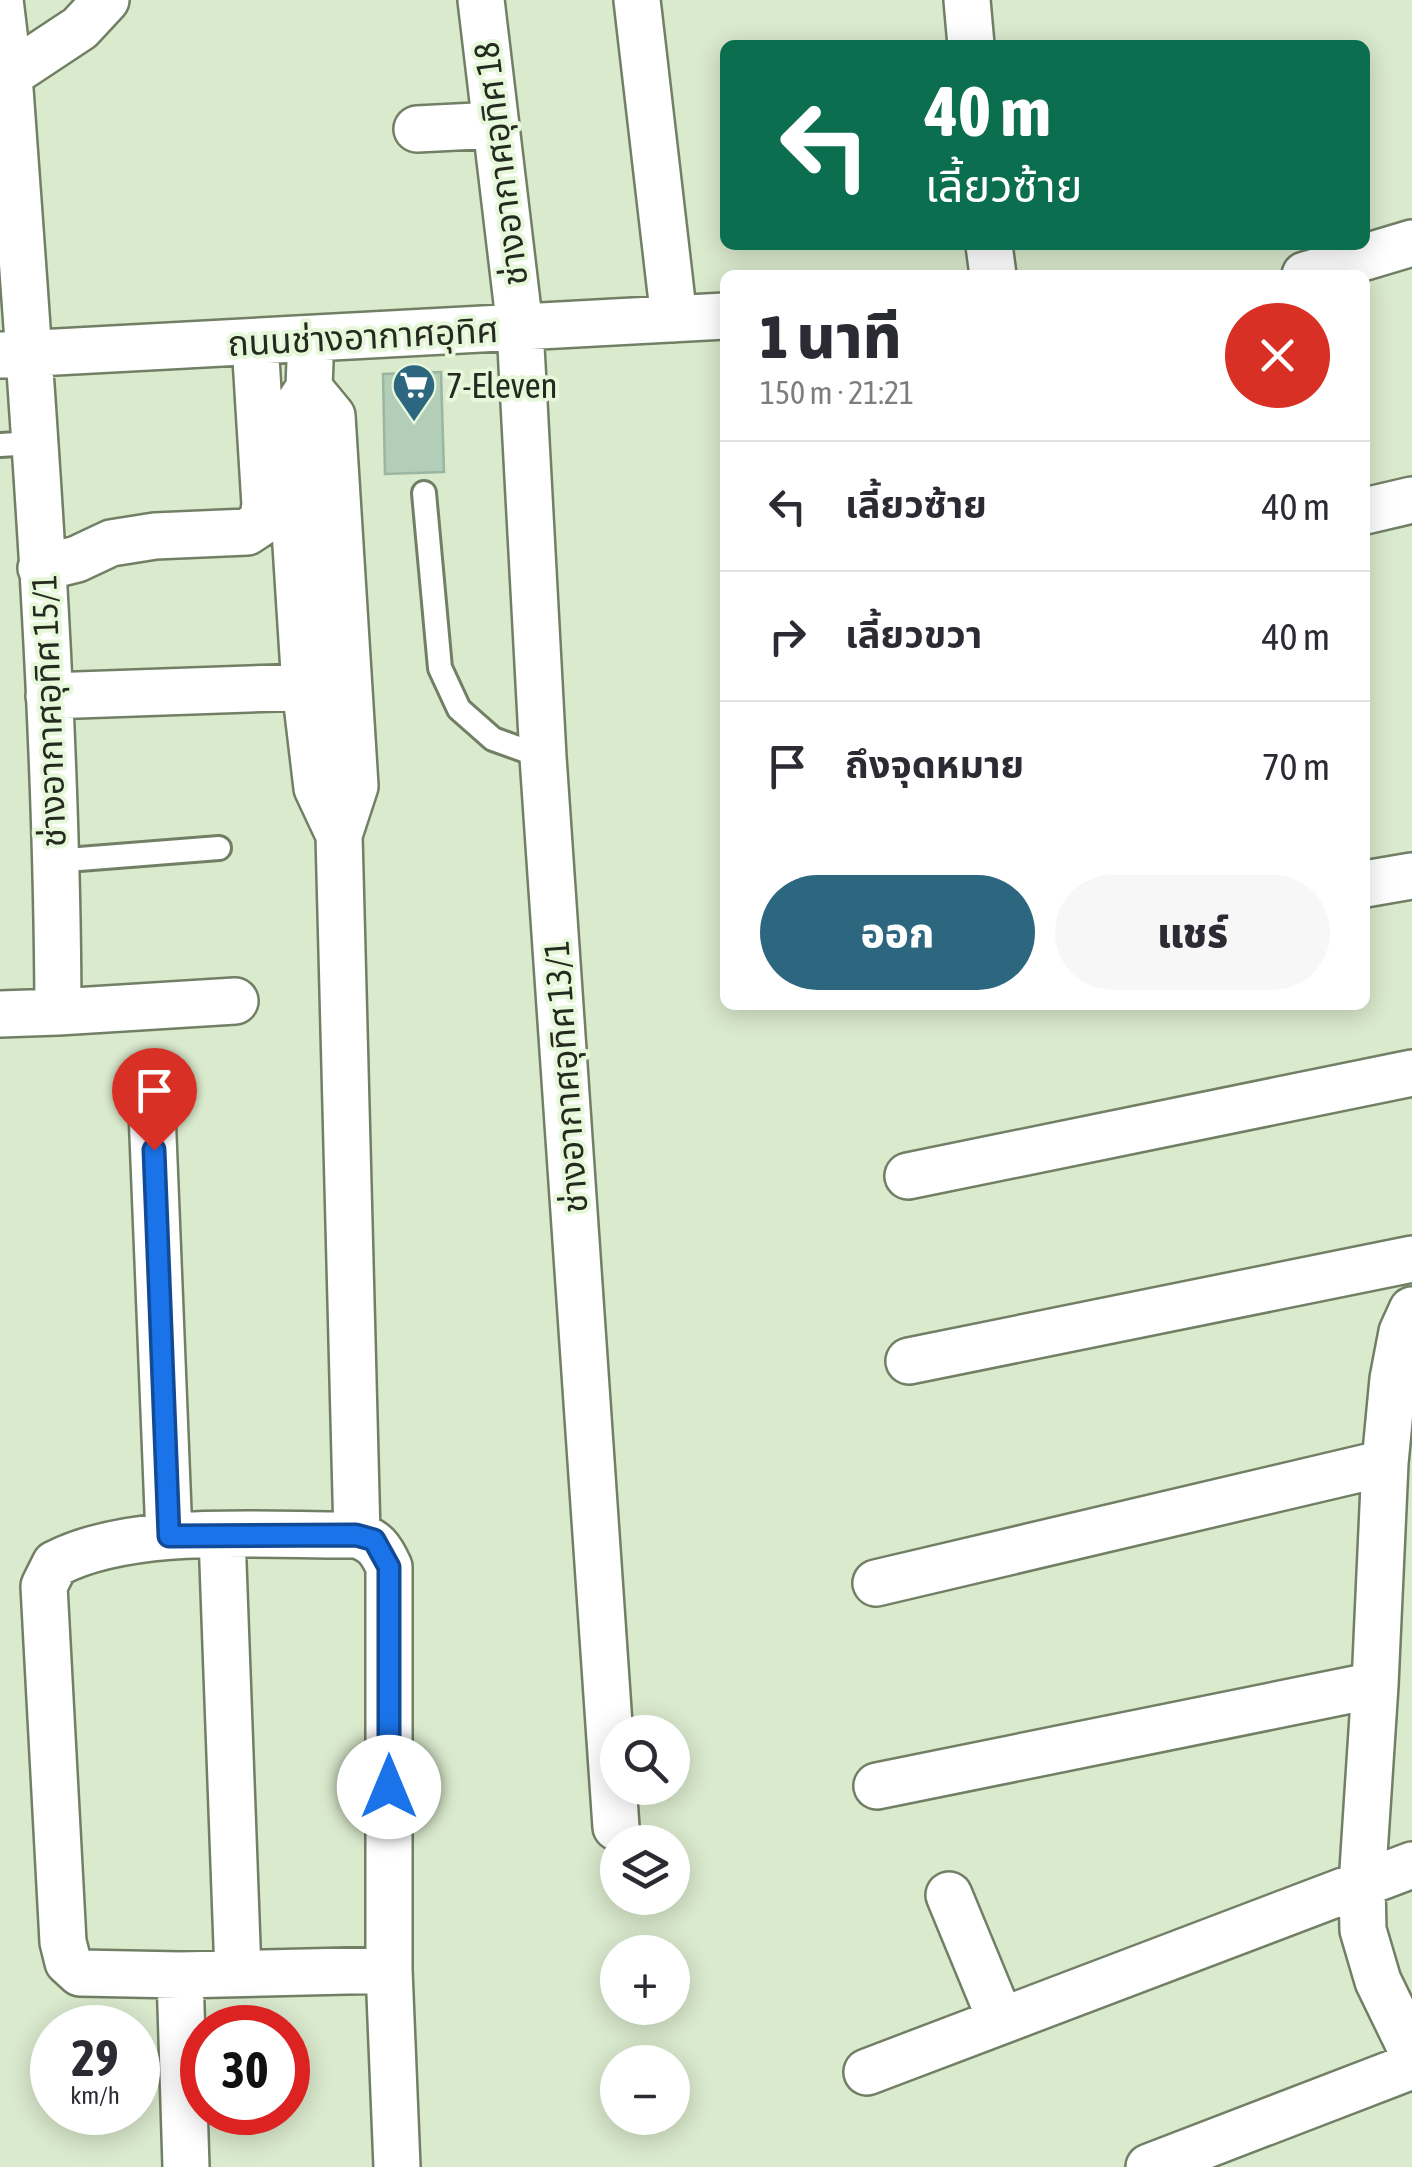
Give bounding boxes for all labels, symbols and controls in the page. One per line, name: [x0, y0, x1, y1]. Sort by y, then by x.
street label: ช่างอากาศอุทิศ 18: [465, 40, 537, 288]
text: 40 m: [925, 71, 1051, 151]
icon: left: [760, 80, 890, 210]
text: เลี้ยวซ้าย: [925, 160, 1082, 212]
text: 1 นาที: [760, 302, 902, 371]
button: close: [1225, 303, 1330, 408]
street label: ถนนช่างอากาศอุทิศ: [227, 309, 500, 365]
supermarket icon: 7-Eleven: [391, 362, 437, 423]
place label: 7-Eleven: [446, 365, 558, 405]
text: 150 m · 21:21: [760, 374, 914, 411]
icon: left: [760, 479, 815, 534]
text: เลี้ยวซ้าย: [845, 483, 987, 526]
text: 40 m: [1262, 485, 1330, 528]
street label: ช่างอากาศอุทิศ 15/1: [23, 574, 75, 848]
icon: right: [760, 609, 815, 664]
text: เลี้ยวขวา: [845, 613, 982, 656]
text: 40 m: [1262, 615, 1330, 658]
icon: arrive: [760, 739, 815, 794]
text: ถึงจุดหมาย: [845, 743, 1024, 786]
text: 70 m: [1262, 745, 1330, 788]
button: ออก: [760, 875, 1035, 990]
button: แชร์: [1055, 875, 1330, 990]
street label: ช่างอากาศอุทิศ 13/1: [536, 939, 596, 1215]
pin: [112, 1048, 197, 1151]
icon: arrive: [127, 1063, 182, 1118]
map controls: [600, 1715, 690, 2135]
button: search: [600, 1715, 690, 1805]
position arrow: [337, 1735, 441, 1839]
button: layers: [600, 1825, 690, 1915]
button: +: [600, 1935, 690, 2025]
speed limit sign: 30: [180, 2005, 310, 2135]
text: 29: [71, 2029, 118, 2087]
button: −: [600, 2045, 690, 2135]
text: km/h: [70, 2081, 120, 2109]

